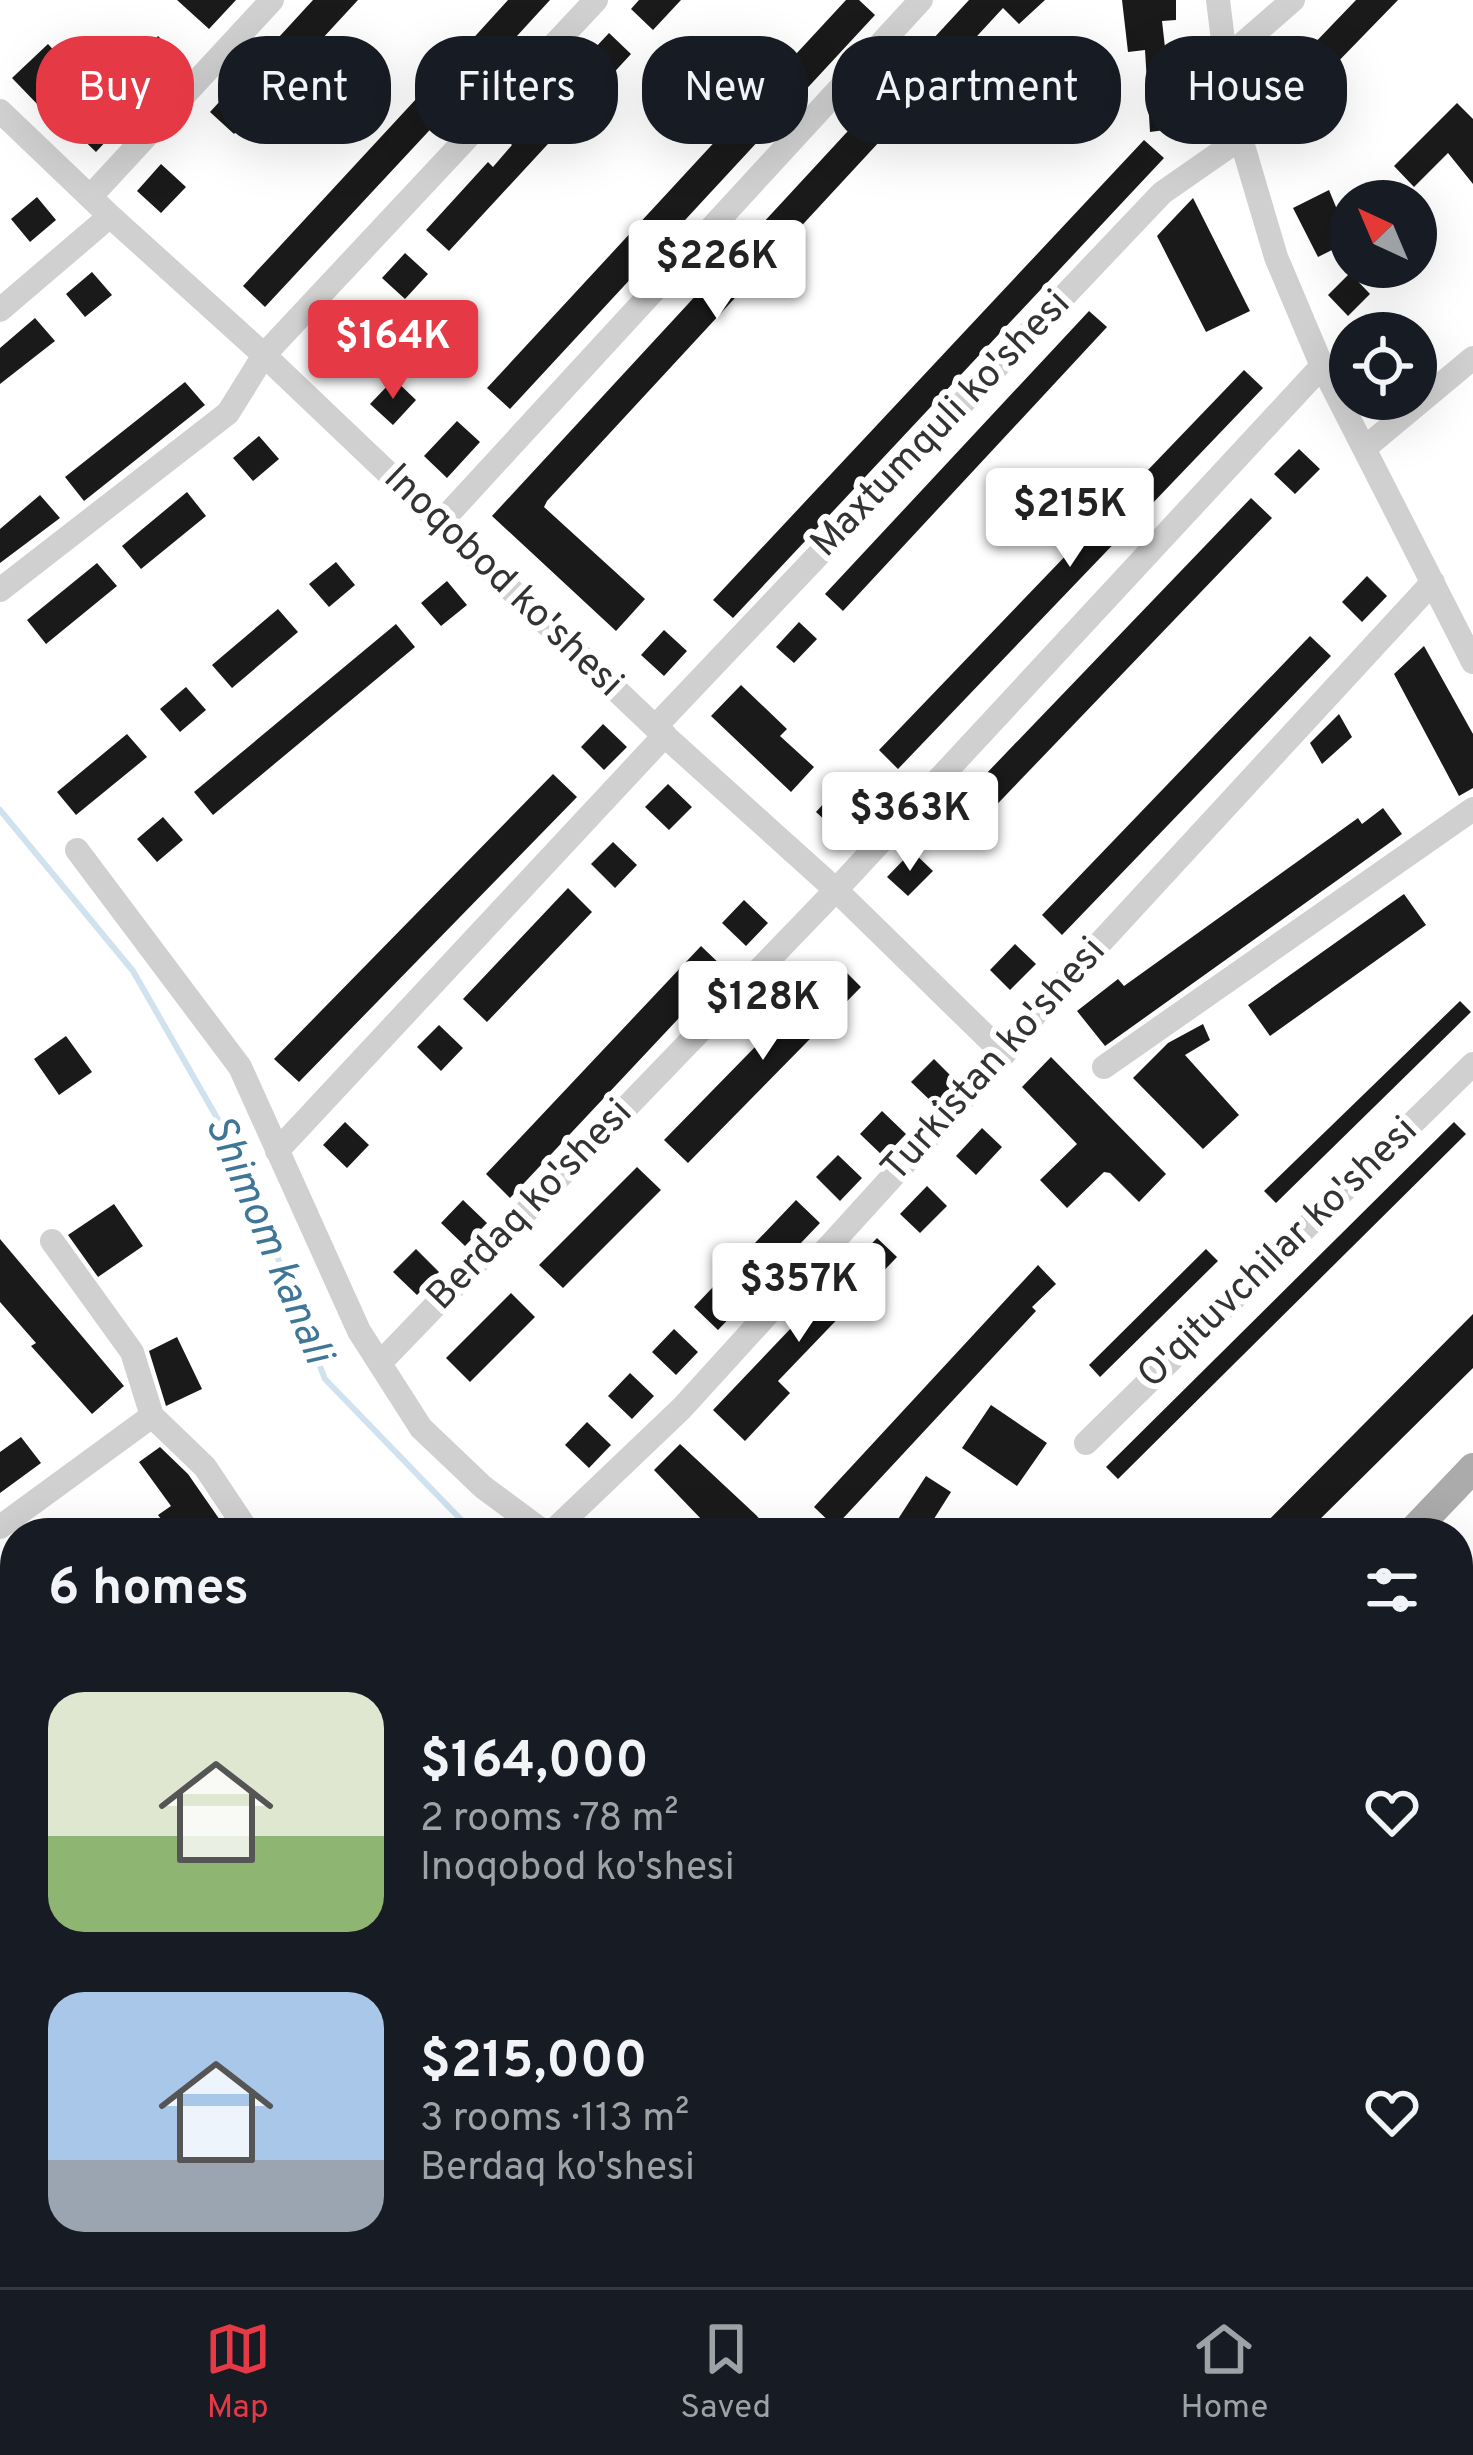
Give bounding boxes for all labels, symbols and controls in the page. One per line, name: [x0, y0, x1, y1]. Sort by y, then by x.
chip: Buy: [36, 36, 194, 144]
chip: Rent: [218, 36, 391, 144]
chip: Filters: [415, 36, 618, 144]
chip: New: [642, 36, 808, 144]
chip: Apartment: [832, 36, 1121, 144]
chip: House: [1145, 36, 1347, 144]
north arrow: [1329, 180, 1437, 288]
map controls: [1329, 180, 1437, 420]
pin: $226K: [633, 220, 801, 322]
text: $226K: [656, 234, 778, 283]
street label: Maxtumquli ko'shesi: [802, 281, 1082, 569]
pin: $164K: [309, 300, 477, 402]
button: locate: [1329, 312, 1437, 420]
text: $164K: [335, 314, 451, 363]
street label: Inoqobod ko'shesi: [372, 455, 632, 709]
pin: $215K: [986, 468, 1154, 570]
text: $215K: [1013, 482, 1127, 531]
pin: $363K: [826, 772, 994, 874]
text: $363K: [849, 786, 971, 835]
street label: Turkistan ko'shesi: [872, 928, 1118, 1194]
pin: $128K: [679, 961, 847, 1063]
text: $128K: [706, 975, 820, 1024]
street label: Berdaq ko'shesi: [418, 1090, 644, 1322]
water label: Shimom kanali: [191, 1108, 344, 1375]
street label: O'qituvchilar ko'shesi: [1129, 1108, 1429, 1400]
pin: $357K: [715, 1243, 883, 1345]
text: $357K: [739, 1257, 859, 1306]
icon: filters: [1359, 1557, 1425, 1623]
text: 6 homes: [48, 1558, 249, 1623]
text: $164,000: [420, 1731, 649, 1796]
icon: home: [144, 1740, 288, 1884]
icon: heart: [1359, 1779, 1425, 1845]
text: 2 rooms · 78 m²: [420, 1796, 679, 1845]
text: Inoqobod ko'shesi: [420, 1845, 735, 1894]
text: $215,000: [420, 2031, 647, 2096]
icon: home: [144, 2040, 288, 2184]
icon: heart: [1359, 2079, 1425, 2145]
text: 3 rooms · 113 m²: [420, 2096, 689, 2145]
text: Berdaq ko'shesi: [420, 2145, 695, 2194]
tab: Map: [205, 2316, 271, 2430]
tab: Saved: [680, 2316, 771, 2430]
tab: Home: [1181, 2316, 1268, 2430]

